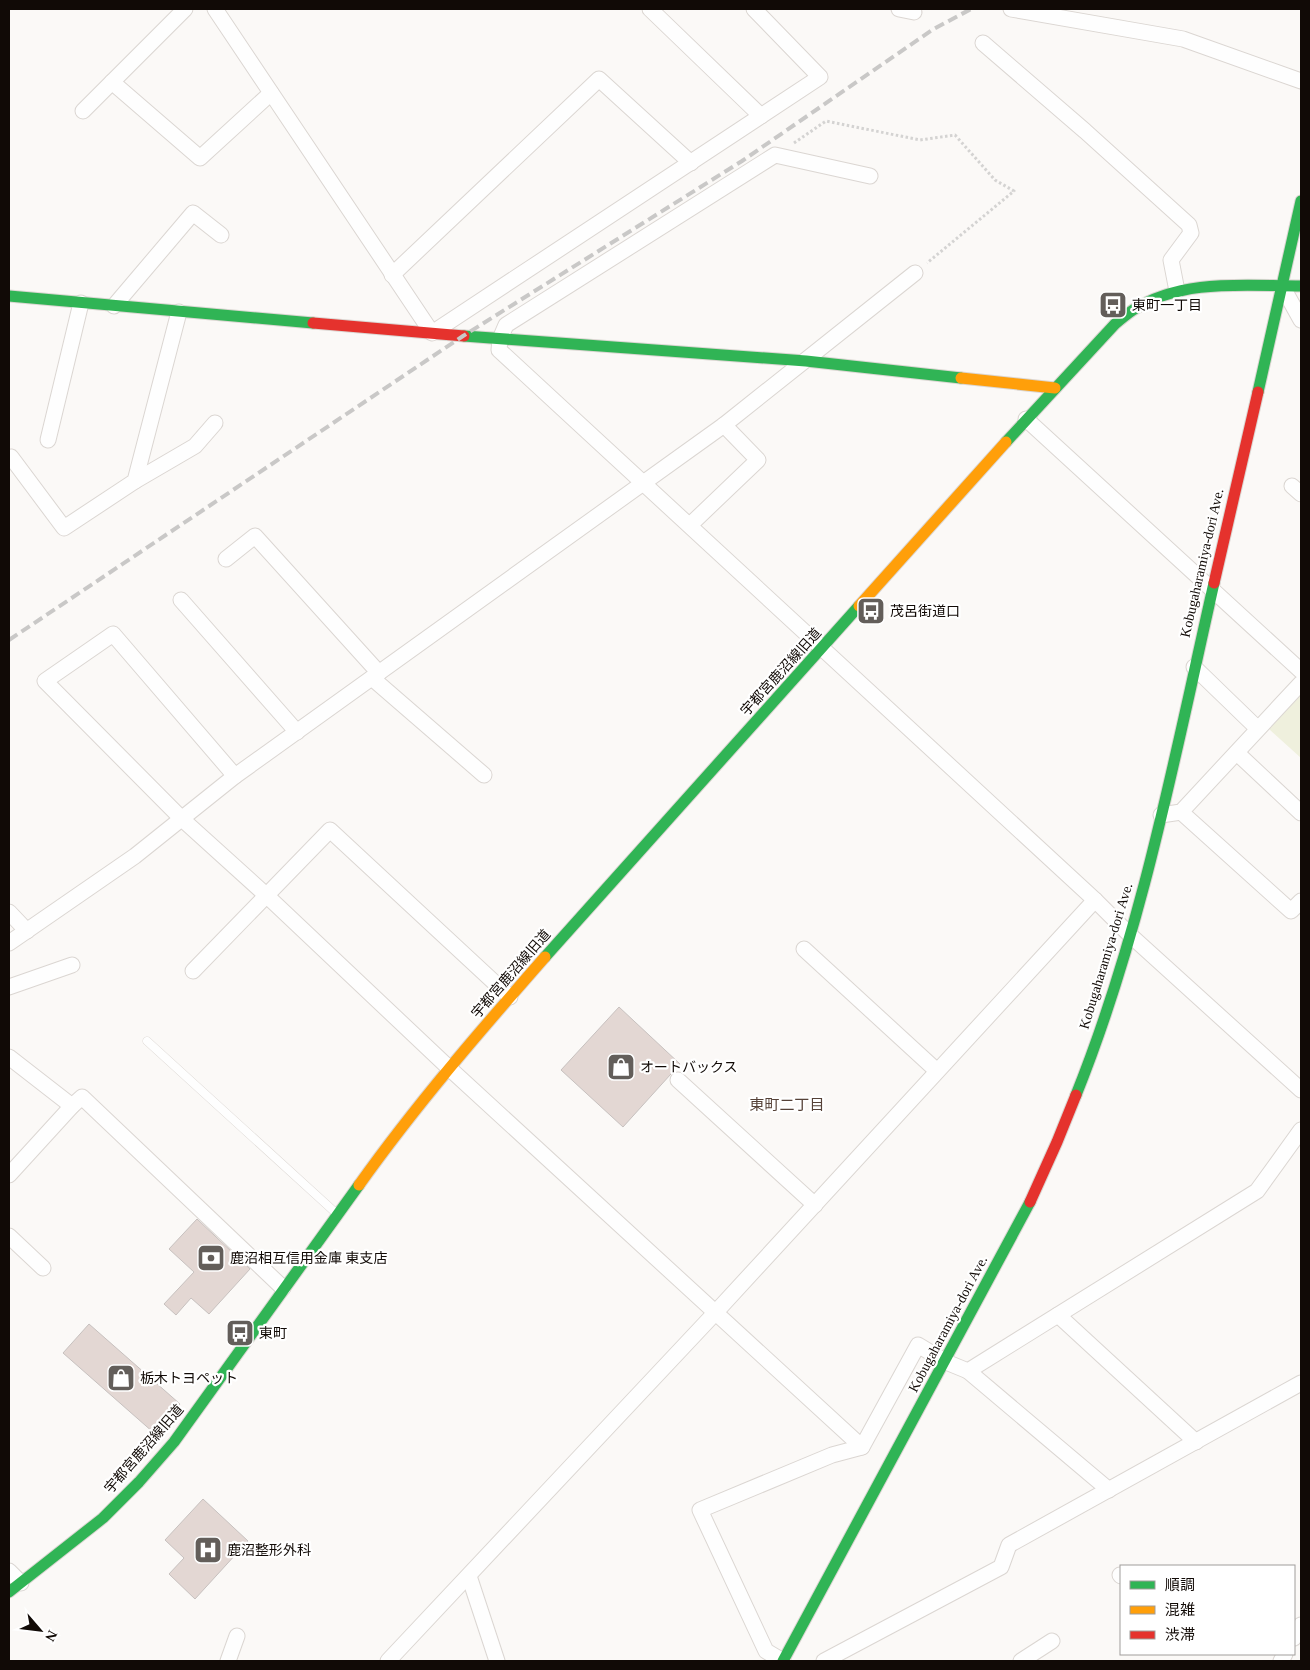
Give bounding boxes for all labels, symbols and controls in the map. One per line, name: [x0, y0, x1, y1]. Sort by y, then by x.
bus stop icon: 東町一丁目: [1098, 290, 1128, 320]
place label: 東町一丁目: [1132, 298, 1202, 313]
street label: Kobugaharamiya-dori Ave.: [1178, 487, 1226, 639]
bus stop icon: 茂呂街道口: [856, 596, 886, 626]
place label: 茂呂街道口: [890, 604, 960, 619]
street label: 宇都宮鹿沼線旧道: [738, 625, 824, 719]
street label: Kobugaharamiya-dori Ave.: [1077, 881, 1135, 1031]
street label: 宇都宮鹿沼線旧道: [469, 927, 553, 1021]
shop icon: オートバックス: [606, 1052, 636, 1082]
place label: オートバックス: [640, 1060, 738, 1075]
district label: 東町二丁目: [749, 1097, 825, 1113]
bank icon: 鹿沼相互信用金庫 東支店: [196, 1243, 226, 1273]
place label: 鹿沼相互信用金庫 東支店: [230, 1251, 388, 1266]
street label: Kobugaharamiya-dori Ave.: [906, 1253, 990, 1395]
bus stop icon: 東町: [225, 1318, 255, 1348]
place label: 東町: [259, 1326, 287, 1341]
shop icon: 栃木トヨペット: [106, 1363, 136, 1393]
place label: 栃木トヨペット: [140, 1371, 238, 1386]
street label: 宇都宮鹿沼線旧道: [102, 1402, 186, 1496]
hospital icon: 鹿沼整形外科: [193, 1535, 223, 1565]
place label: 鹿沼整形外科: [227, 1542, 311, 1558]
legend: [1120, 1565, 1295, 1655]
text: 順調: [1165, 1577, 1195, 1593]
text: 混雑: [1165, 1602, 1195, 1618]
north arrow: [15, 1605, 65, 1655]
text: 渋滞: [1165, 1627, 1195, 1643]
text: N: [42, 1628, 60, 1644]

